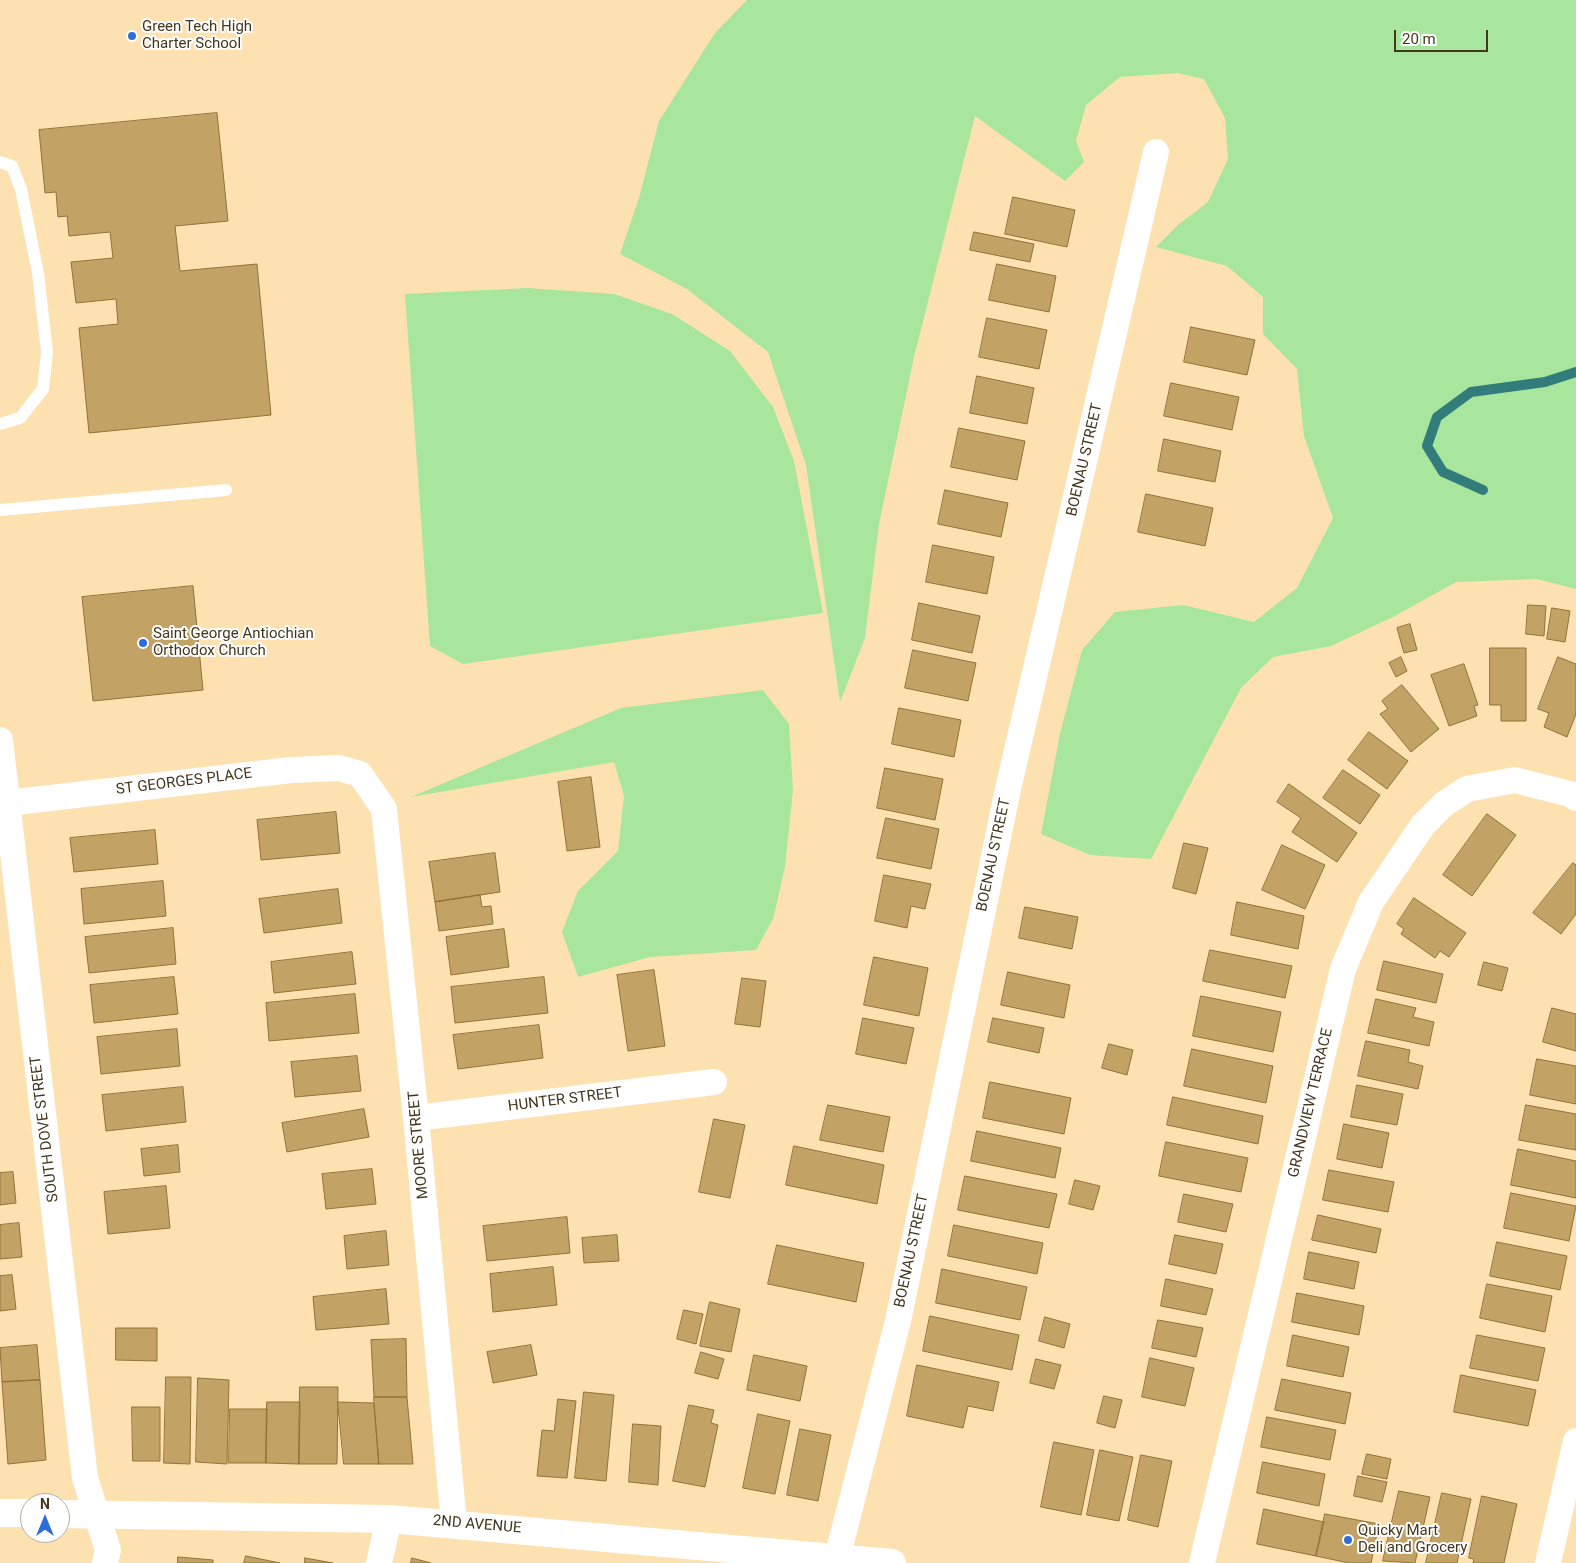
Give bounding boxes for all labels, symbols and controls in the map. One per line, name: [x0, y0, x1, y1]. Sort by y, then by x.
place label: Green Tech High Charter School: [142, 18, 252, 53]
scale bar: [1396, 20, 1490, 52]
marker: Green Tech High Charter School: [126, 30, 138, 42]
text: 20 m: [1402, 30, 1436, 48]
street label: BOENAU STREET: [1063, 402, 1107, 518]
place label: Saint George Antiochian Orthodox Church: [153, 625, 314, 660]
marker: Saint George Antiochian Orthodox Church: [137, 637, 149, 649]
street label: ST GEORGES PLACE: [115, 765, 253, 799]
street label: BOENAU STREET: [973, 797, 1015, 913]
street label: GRANDVIEW TERRACE: [1285, 1027, 1337, 1179]
street label: SOUTH DOVE STREET: [27, 1055, 63, 1203]
street label: HUNTER STREET: [507, 1084, 623, 1116]
street label: MOORE STREET: [405, 1090, 433, 1200]
street label: BOENAU STREET: [891, 1193, 933, 1309]
north arrow: [20, 1493, 70, 1543]
text: N: [40, 1496, 50, 1512]
street label: 2ND AVENUE: [432, 1512, 522, 1538]
place label: Quicky Mart Deli and Grocery: [1358, 1522, 1467, 1557]
marker: Quicky Mart Deli and Grocery: [1342, 1534, 1354, 1546]

